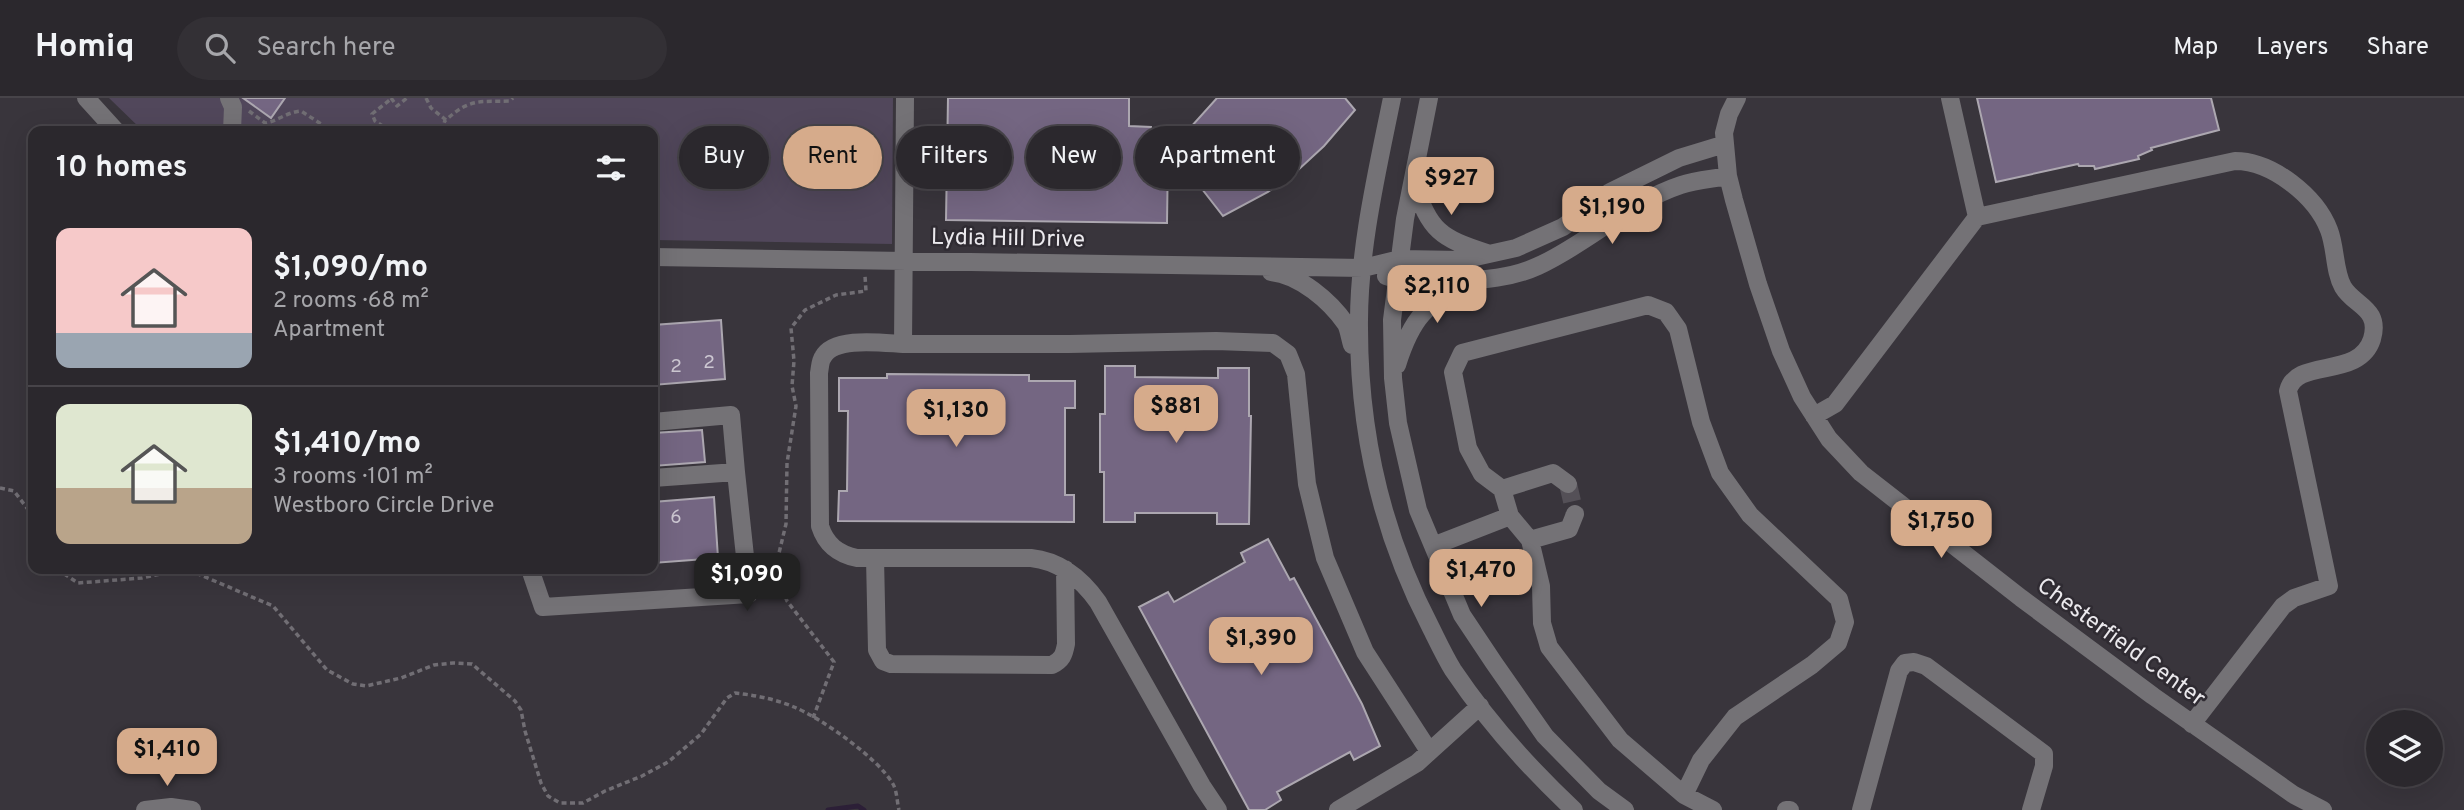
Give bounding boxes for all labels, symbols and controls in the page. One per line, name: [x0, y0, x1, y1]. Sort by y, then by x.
search box: [177, 17, 667, 80]
text: Homiq: [35, 27, 135, 69]
icon: search: [201, 29, 239, 67]
text: Search here: [257, 32, 395, 65]
text: Map: [2173, 33, 2218, 63]
text: Layers: [2256, 33, 2328, 63]
text: Share: [2366, 33, 2429, 63]
chip: Buy: [679, 126, 769, 189]
chip: Rent: [783, 126, 882, 189]
chip: Filters: [896, 126, 1012, 189]
chip: New: [1026, 126, 1121, 189]
chip: Apartment: [1135, 126, 1300, 189]
icon: filters: [592, 149, 630, 187]
text: 10 homes: [56, 150, 187, 187]
pin: $927: [1410, 158, 1492, 217]
text: $927: [1424, 165, 1478, 194]
pin: $1,190: [1555, 186, 1669, 246]
text: $1,190: [1578, 194, 1646, 223]
street label: Lydia Hill Drive: [931, 224, 1085, 255]
text: $1,090/mo: [273, 250, 428, 287]
icon: home: [112, 256, 196, 340]
pin: $2,110: [1380, 266, 1494, 325]
text: $2,110: [1403, 273, 1471, 302]
text: 2 rooms · 68 m²: [273, 287, 429, 316]
text: Apartment: [273, 316, 385, 345]
house number: 2: [703, 351, 715, 375]
house number: 2: [670, 355, 682, 379]
pin: $881: [1135, 386, 1217, 445]
pin: $1,130: [899, 390, 1013, 449]
text: $881: [1150, 393, 1202, 422]
text: $1,130: [923, 397, 989, 426]
text: $1,410/mo: [273, 426, 421, 463]
icon: home: [112, 432, 196, 516]
text: 3 rooms · 101 m²: [273, 463, 433, 492]
text: Westboro Circle Drive: [273, 492, 494, 521]
pin: $1,750: [1884, 500, 1998, 560]
house number: 6: [670, 506, 682, 530]
text: $1,750: [1907, 508, 1975, 537]
pin: $1,470: [1424, 550, 1538, 609]
pin: $1,090: [690, 554, 804, 613]
text: $1,470: [1445, 557, 1517, 586]
text: $1,090: [710, 561, 784, 590]
street label: Chesterfield Center: [2030, 572, 2211, 714]
pin: $1,390: [1204, 618, 1318, 677]
text: $1,390: [1225, 625, 1297, 654]
map controls: [2366, 710, 2443, 787]
button: layers: [2366, 710, 2443, 787]
pin: $1,410: [110, 728, 224, 788]
text: $1,410: [133, 736, 201, 765]

